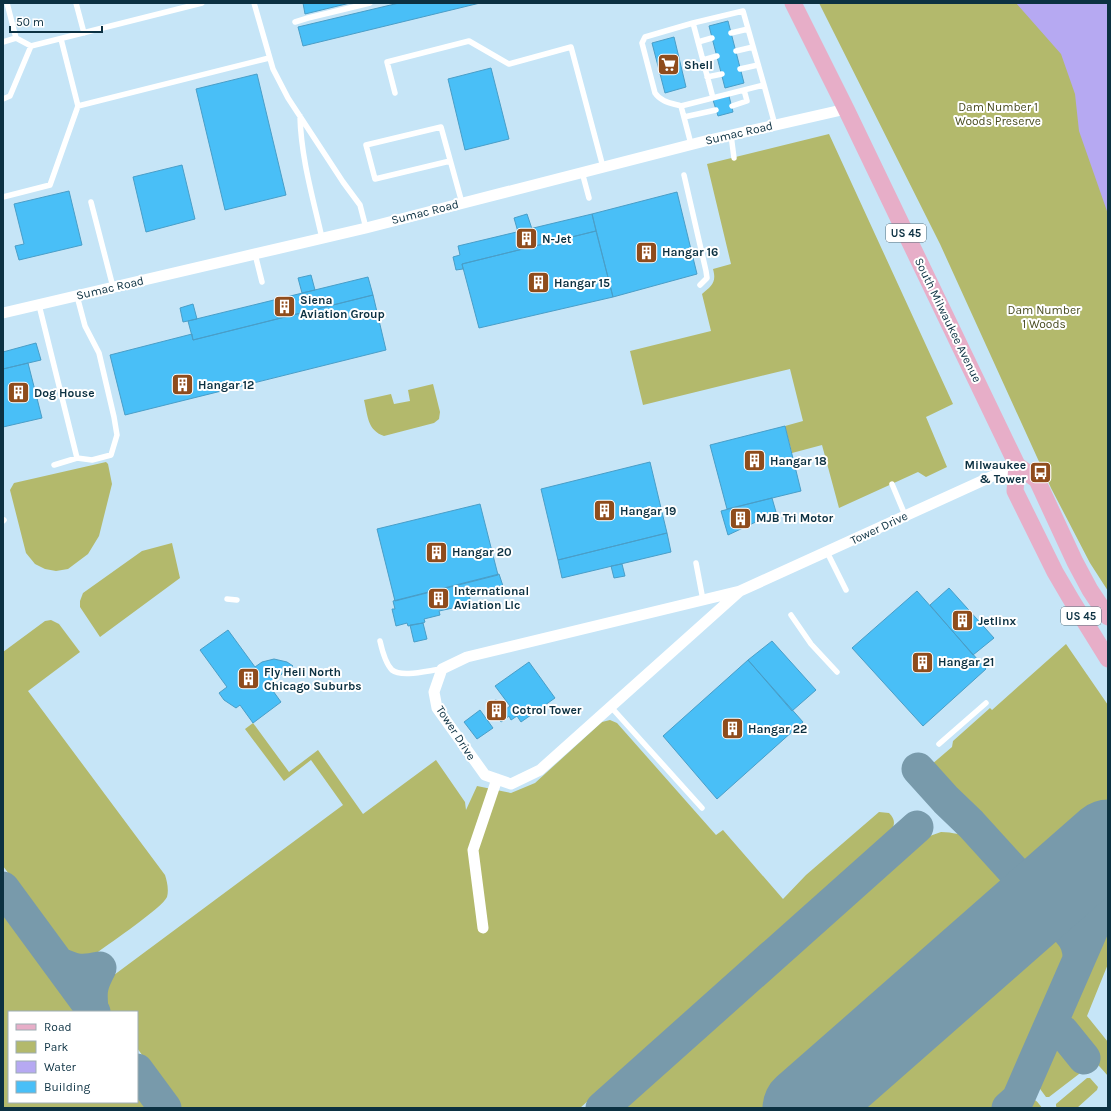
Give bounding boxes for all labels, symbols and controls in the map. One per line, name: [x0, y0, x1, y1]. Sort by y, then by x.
scale bar: [10, 8, 102, 34]
text: 50 m: [16, 15, 44, 29]
supermarket icon: Shell: [656, 52, 682, 78]
place label: Shell: [684, 58, 713, 72]
park label: Dam Number 1 Woods Preserve: [955, 100, 1041, 128]
street label: Sumac Road: [704, 118, 774, 148]
street label: Sumac Road: [390, 197, 460, 227]
road number: US 45: [886, 224, 926, 242]
building icon: N-Jet: [513, 226, 539, 252]
place label: N-Jet: [542, 232, 572, 246]
building icon: Hangar 16: [634, 239, 660, 265]
place label: Hangar 16: [662, 245, 718, 259]
street label: South Milwaukee Avenue: [912, 255, 984, 385]
building icon: Hangar 15: [525, 270, 551, 296]
street label: Sumac Road: [75, 273, 145, 303]
place label: Hangar 15: [554, 276, 610, 290]
place label: Siena Aviation Group: [300, 293, 385, 321]
building icon: Siena Aviation Group: [272, 294, 298, 320]
park label: Dam Number 1 Woods: [1008, 303, 1081, 331]
building icon: Hangar 12: [169, 372, 195, 398]
place label: Hangar 12: [198, 378, 254, 392]
building icon: Dog House: [6, 380, 32, 406]
place label: Dog House: [34, 386, 95, 400]
building icon: Hangar 18: [741, 448, 767, 474]
place label: Hangar 18: [770, 454, 827, 468]
place label: Milwaukee & Tower: [964, 458, 1026, 486]
bus stop icon: Milwaukee & Tower: [1028, 459, 1054, 485]
building icon: Hangar 19: [591, 498, 617, 524]
place label: Hangar 19: [620, 504, 676, 518]
building icon: MJB Tri Motor: [728, 505, 754, 531]
street label: Tower Drive: [848, 509, 910, 547]
place label: MJB Tri Motor: [756, 511, 833, 525]
building icon: Hangar 20: [424, 539, 450, 565]
place label: Hangar 20: [452, 545, 512, 559]
place label: International Aviation Llc: [454, 584, 529, 612]
building icon: International Aviation Llc: [425, 585, 451, 611]
road number: US 45: [1061, 607, 1101, 625]
building icon: Jetlinx: [949, 608, 975, 634]
place label: Jetlinx: [978, 614, 1016, 628]
building icon: Hangar 21: [909, 649, 935, 675]
place label: Hangar 21: [938, 655, 994, 669]
place label: Fly Heli North Chicago Suburbs: [264, 665, 362, 693]
building icon: Fly Heli North Chicago Suburbs: [235, 666, 261, 692]
building icon: Cotrol Tower: [484, 697, 510, 723]
street label: Tower Drive: [433, 703, 479, 763]
place label: Cotrol Tower: [512, 703, 582, 717]
building icon: Hangar 22: [720, 716, 746, 742]
place label: Hangar 22: [748, 722, 807, 736]
legend: [8, 1011, 138, 1103]
text: Road: [44, 1020, 72, 1034]
text: Park: [44, 1040, 69, 1054]
text: Water: [44, 1060, 77, 1074]
text: Building: [44, 1080, 91, 1094]

